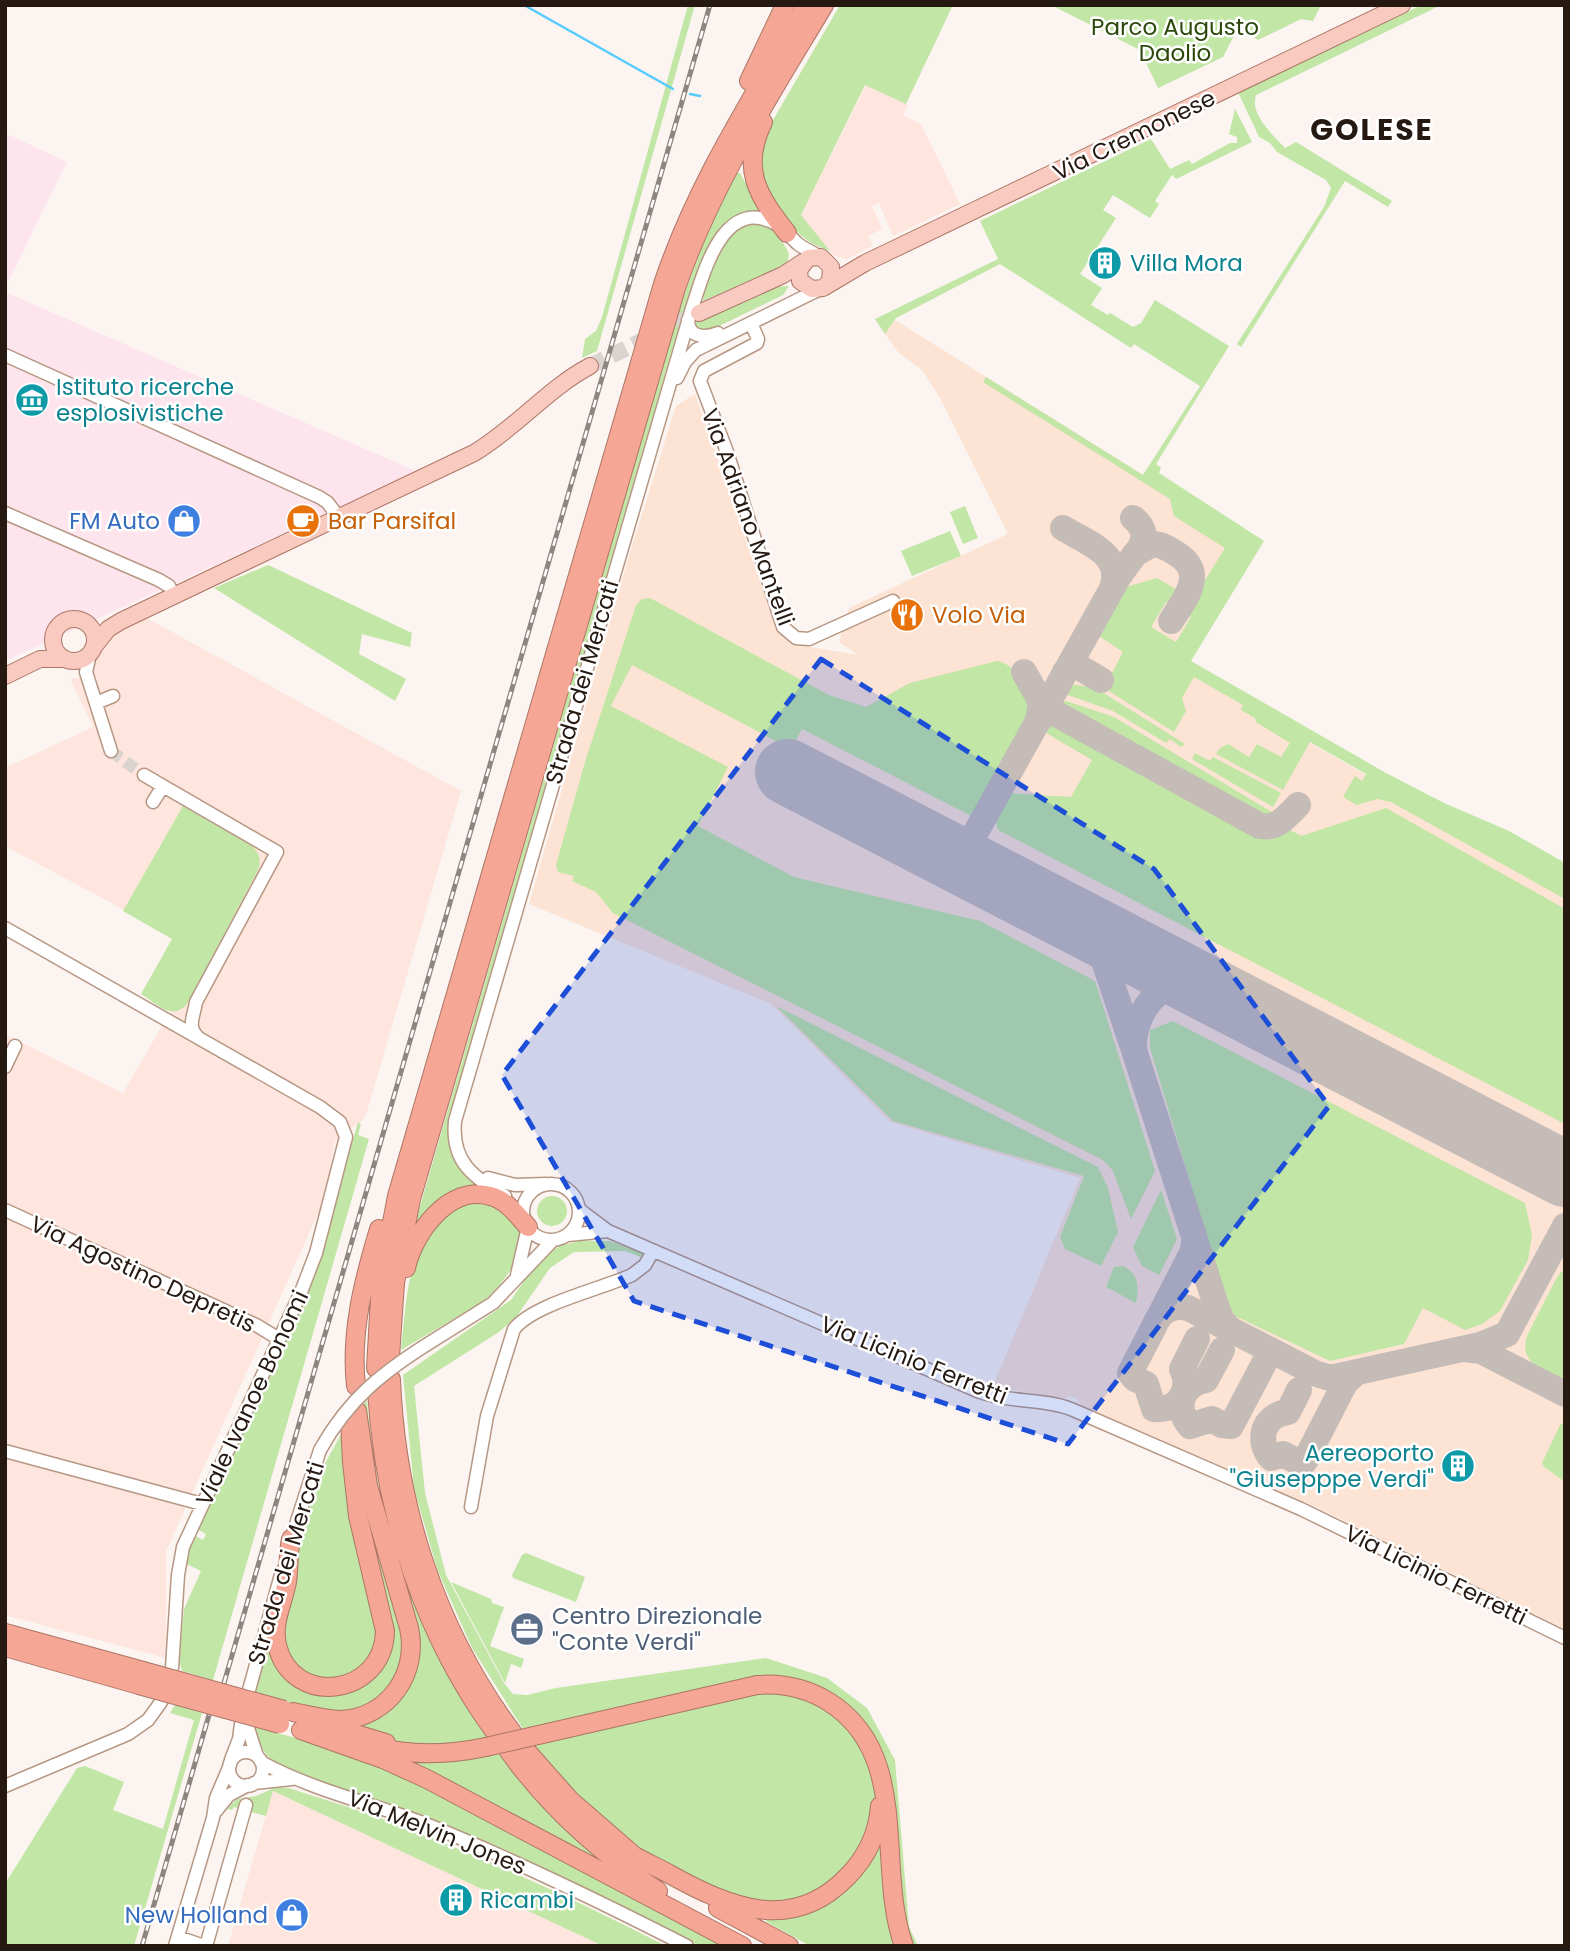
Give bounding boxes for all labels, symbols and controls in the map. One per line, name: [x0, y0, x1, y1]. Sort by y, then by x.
park label: Parco Augusto Daolio: [1091, 11, 1259, 69]
street label: Via Cremonese: [1047, 82, 1221, 188]
district label: GOLESE: [1310, 108, 1434, 151]
building icon: Villa Mora: [1086, 244, 1124, 282]
place label: Villa Mora: [1130, 247, 1243, 279]
place label: Istituto ricerche esplosivistiche: [56, 371, 234, 429]
museum icon: Istituto ricerche esplosivistiche: [13, 381, 51, 419]
street label: Via Adriano Mantelli: [694, 404, 802, 630]
shop icon: FM Auto: [165, 502, 203, 540]
cafe icon: Bar Parsifal: [284, 502, 322, 540]
place label: FM Auto: [69, 505, 160, 537]
place label: Bar Parsifal: [328, 505, 456, 537]
street label: Strada dei Mercati: [538, 576, 626, 788]
restaurant icon: Volo Via: [888, 596, 926, 634]
place label: Volo Via: [932, 599, 1026, 631]
street label: Via Agostino Depretis: [25, 1208, 261, 1340]
street label: Viale Ivanoe Bonomi: [188, 1285, 316, 1511]
street label: Via Licinio Ferretti: [816, 1308, 1012, 1412]
place label: Aereoporto "Giusepppe Verdi": [1229, 1437, 1434, 1495]
building icon: Aereoporto "Giusepppe Verdi": [1439, 1447, 1477, 1485]
street label: Strada dei Mercati: [240, 1457, 332, 1669]
street label: Via Licinio Ferretti: [1340, 1517, 1532, 1633]
place label: Centro Direzionale "Conte Verdi": [552, 1600, 762, 1658]
office icon: Centro Direzionale "Conte Verdi": [508, 1610, 546, 1648]
street label: Via Melvin Jones: [343, 1782, 531, 1882]
building icon: Ricambi: [437, 1881, 475, 1919]
place label: Ricambi: [480, 1884, 574, 1916]
shop icon: New Holland: [273, 1896, 311, 1934]
place label: New Holland: [125, 1899, 268, 1931]

